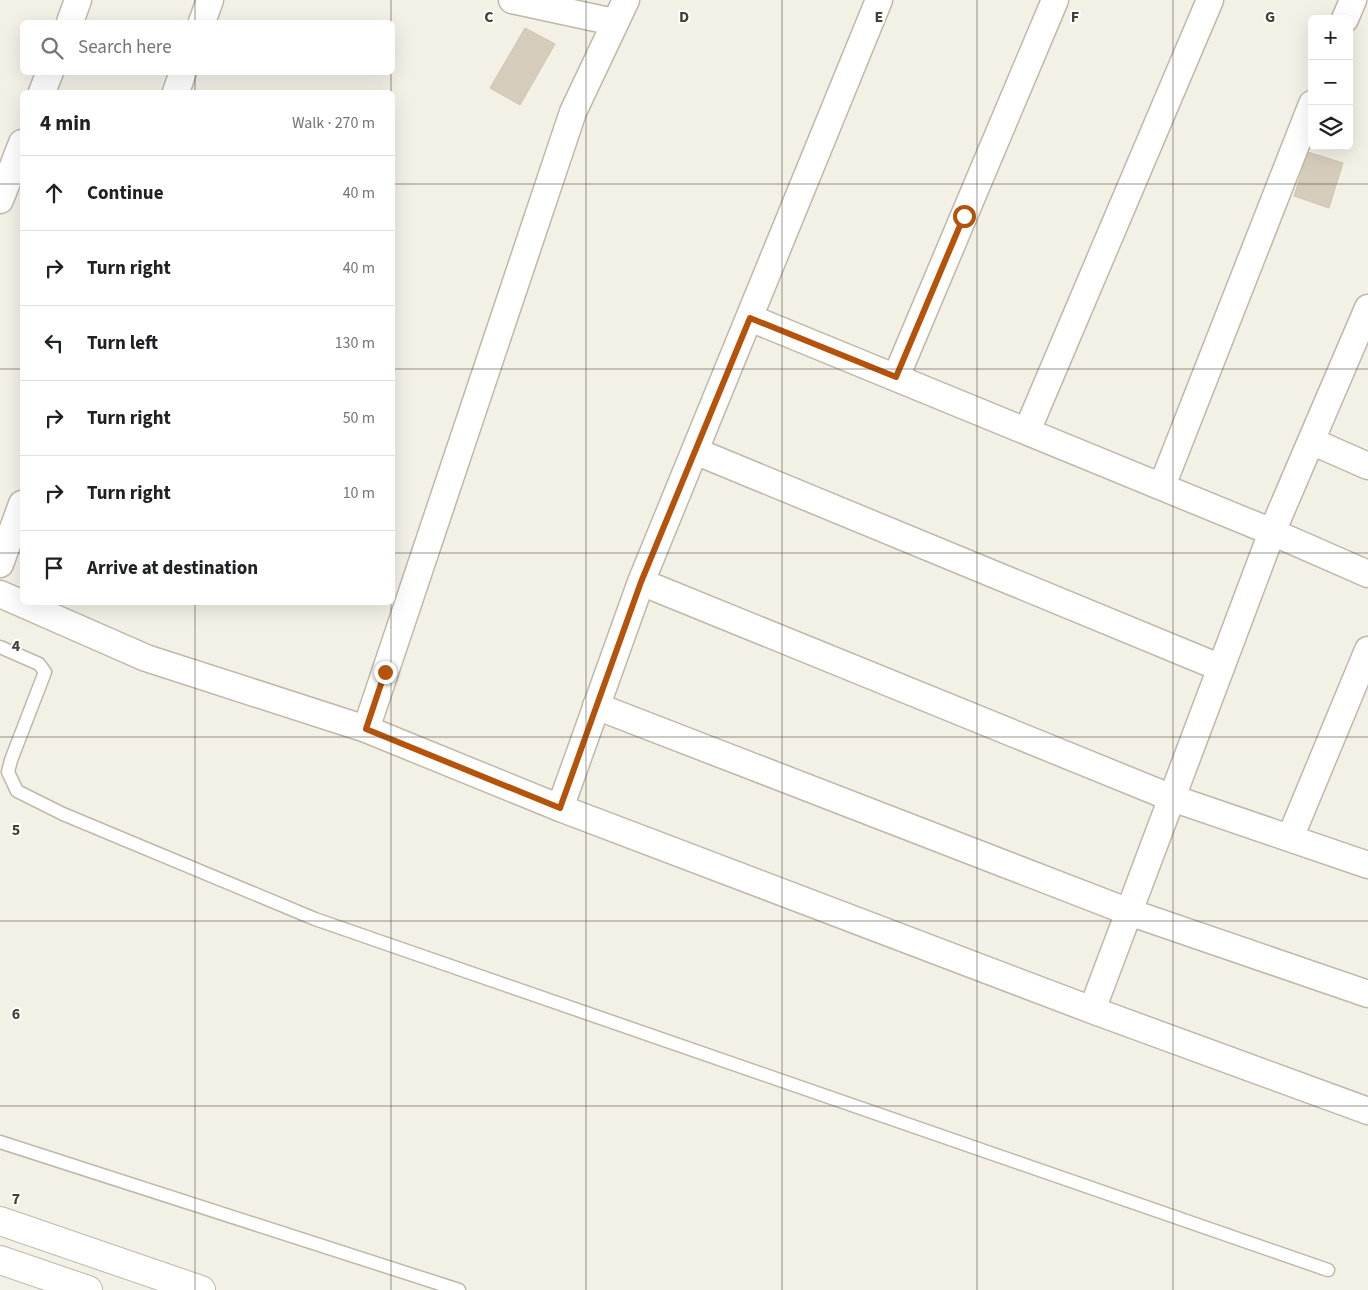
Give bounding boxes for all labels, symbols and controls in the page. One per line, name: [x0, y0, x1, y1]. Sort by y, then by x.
text: C: [484, 6, 494, 28]
text: D: [679, 6, 689, 28]
text: E: [875, 6, 883, 28]
text: F: [1071, 6, 1079, 28]
text: G: [1265, 6, 1275, 28]
map controls: [1308, 15, 1353, 150]
button: +: [1308, 15, 1353, 60]
search box: [20, 20, 395, 75]
icon: search: [38, 34, 66, 62]
text: Search here: [78, 34, 172, 61]
button: −: [1308, 60, 1353, 105]
button: layers: [1308, 105, 1353, 150]
text: 4 min: [40, 108, 91, 138]
text: Walk · 270 m: [292, 112, 375, 134]
icon: ahead: [40, 179, 68, 207]
text: Continue: [87, 180, 164, 207]
text: 40 m: [343, 182, 375, 204]
route start: [953, 205, 976, 228]
icon: right: [40, 254, 68, 282]
text: Turn right: [87, 255, 171, 282]
text: 40 m: [343, 257, 375, 279]
icon: left: [40, 329, 68, 357]
text: Turn left: [87, 330, 158, 357]
text: 130 m: [335, 332, 375, 354]
icon: right: [40, 404, 68, 432]
text: Turn right: [87, 405, 171, 432]
text: 50 m: [343, 407, 375, 429]
icon: right: [40, 479, 68, 507]
text: Turn right: [87, 480, 171, 507]
text: 10 m: [343, 482, 375, 504]
icon: arrive: [40, 554, 68, 582]
text: Arrive at destination: [87, 555, 258, 582]
text: 4: [12, 635, 21, 657]
route end: [374, 661, 397, 684]
text: 5: [12, 819, 20, 841]
text: 6: [12, 1003, 20, 1025]
text: 7: [12, 1188, 20, 1210]

